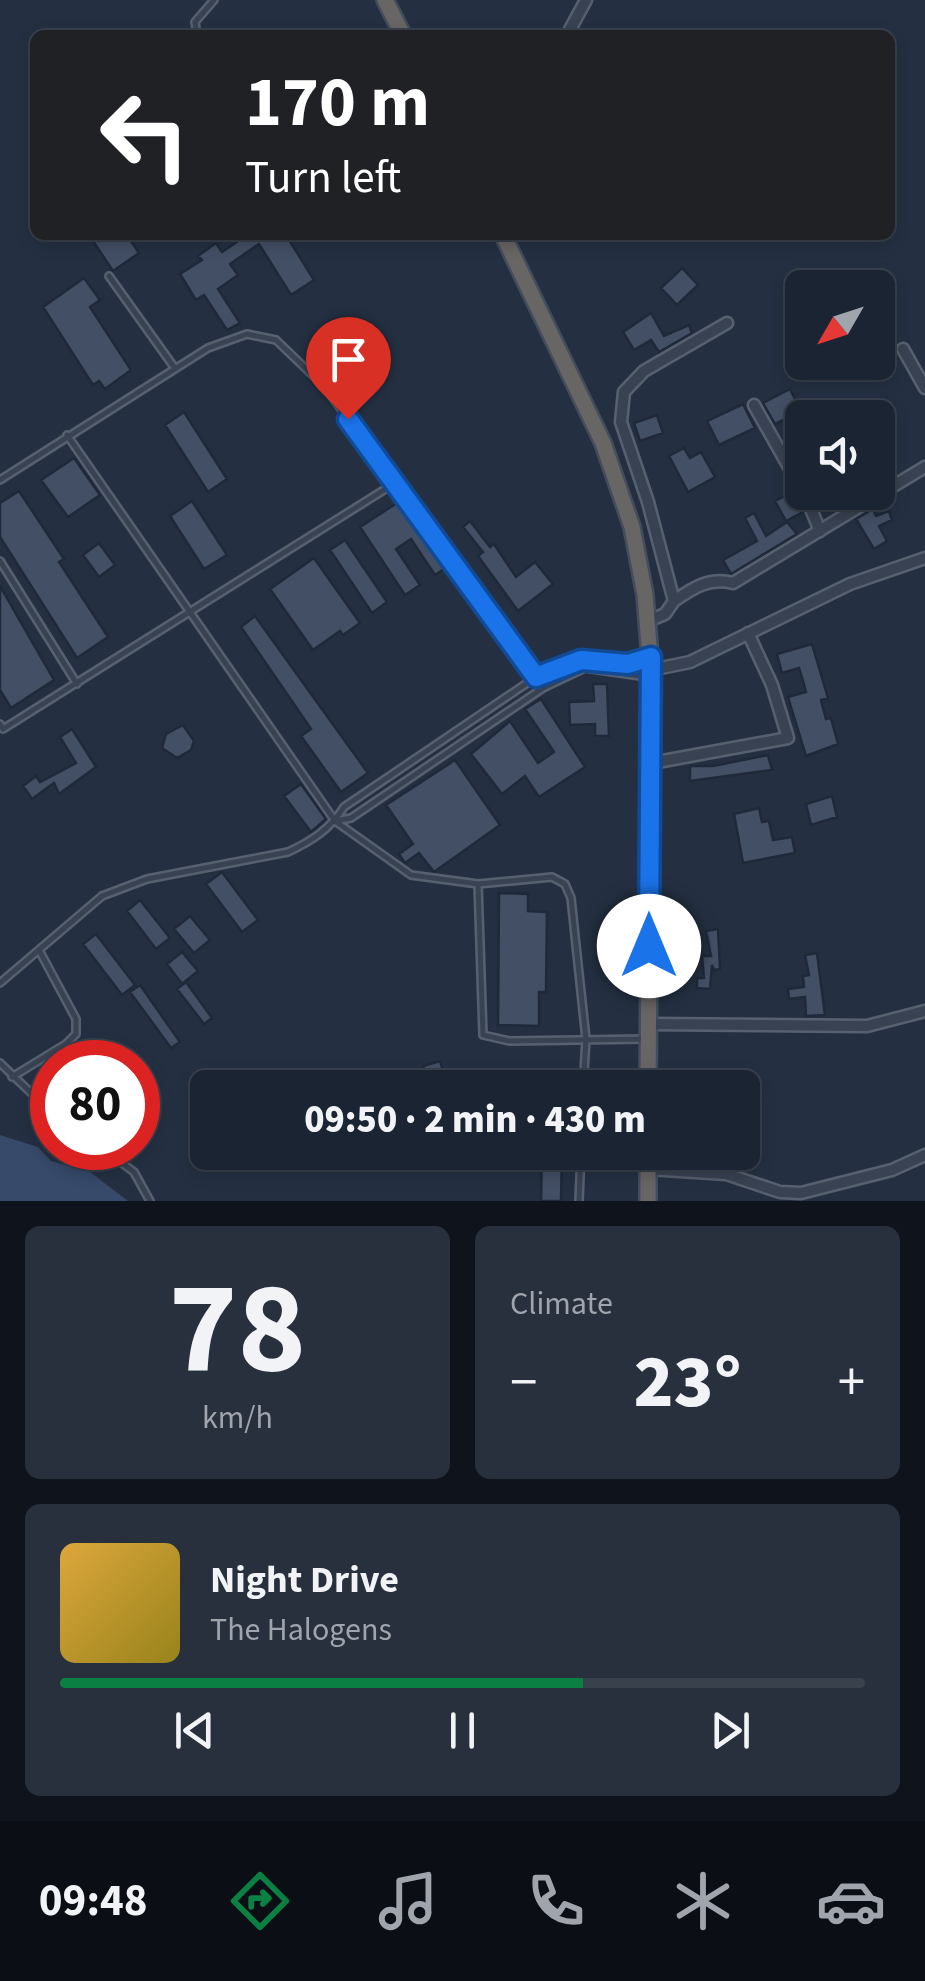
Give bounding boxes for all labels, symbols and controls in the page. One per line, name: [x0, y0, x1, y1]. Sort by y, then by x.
text: 170 m: [245, 53, 430, 153]
icon: left: [80, 70, 210, 200]
text: Turn left: [245, 146, 401, 210]
north arrow: [785, 270, 895, 380]
map controls: [785, 270, 895, 510]
pin: [306, 317, 391, 420]
icon: arrive: [321, 332, 376, 387]
button: sound: [785, 400, 895, 510]
position arrow: [597, 894, 701, 998]
speed limit sign: 80: [30, 1040, 160, 1170]
text: 09:50 · 2 min · 430 m: [304, 1093, 646, 1147]
text: 78: [169, 1237, 306, 1422]
text: Climate: [510, 1281, 613, 1327]
text: 23°: [634, 1329, 741, 1436]
text: −: [510, 1344, 537, 1422]
text: +: [838, 1344, 865, 1422]
text: km/h: [202, 1395, 273, 1441]
text: Night Drive: [210, 1553, 399, 1607]
text: The Halogens: [210, 1607, 392, 1653]
icon: previous: [167, 1703, 222, 1758]
icon: pause: [435, 1703, 490, 1758]
icon: next: [703, 1703, 758, 1758]
icon: directions: [225, 1866, 295, 1936]
icon: music: [373, 1866, 443, 1936]
icon: phone: [521, 1866, 591, 1936]
icon: climate: [668, 1866, 738, 1936]
icon: car: [816, 1866, 886, 1936]
text: 09:48: [39, 1869, 147, 1933]

